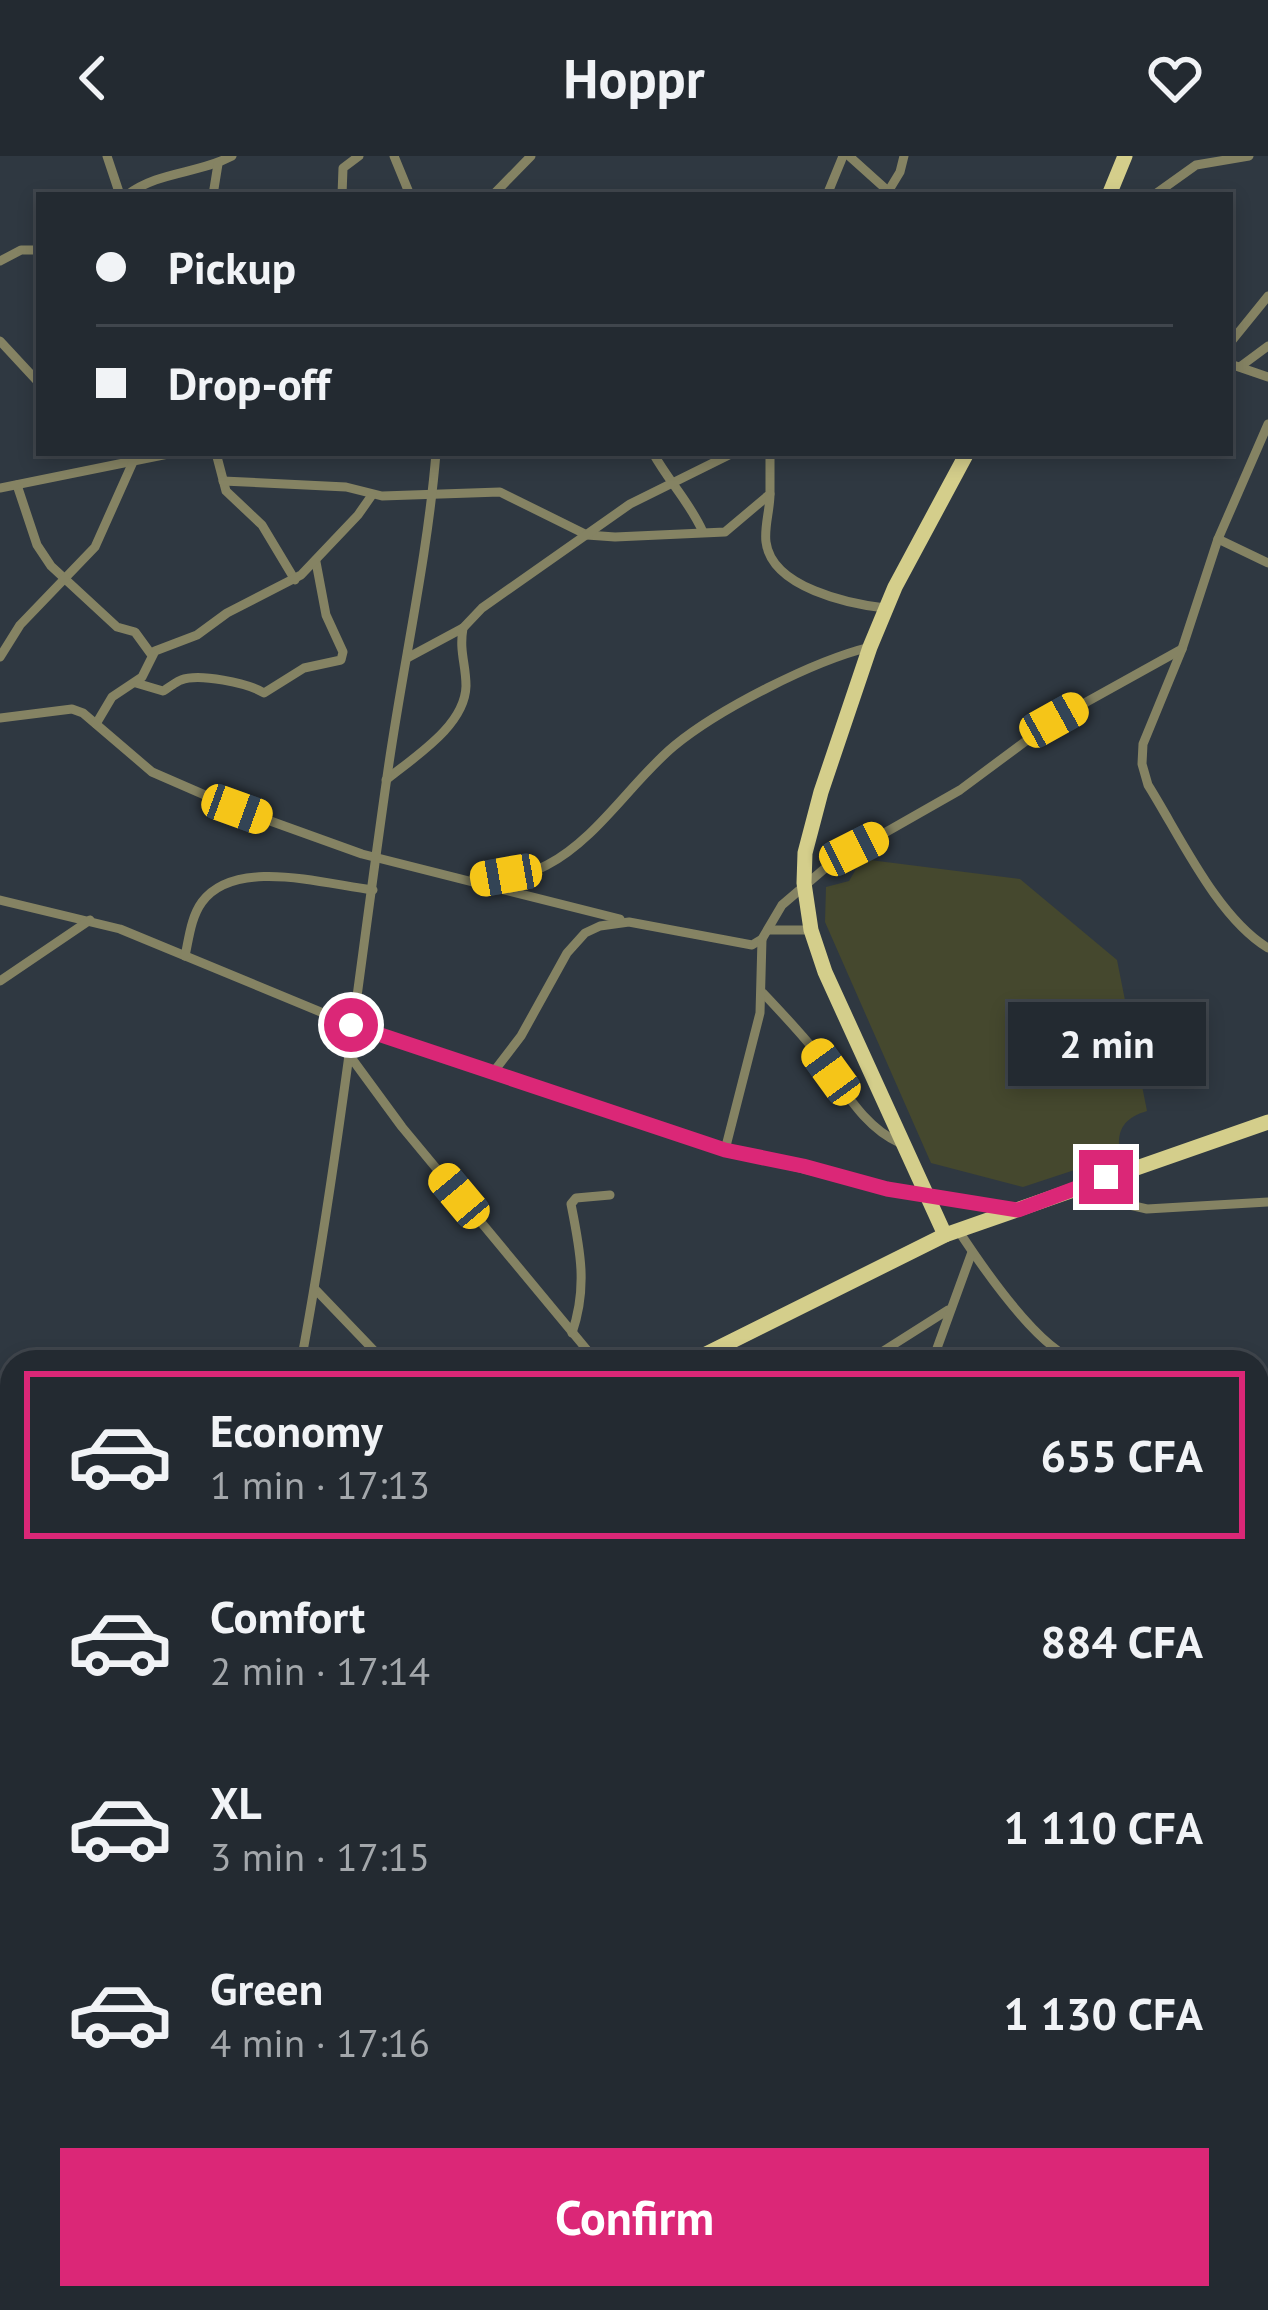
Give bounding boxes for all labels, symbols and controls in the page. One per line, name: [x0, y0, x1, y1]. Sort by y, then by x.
text: Hoppr: [563, 43, 705, 113]
icon: back: [60, 45, 126, 111]
icon: heart: [1142, 45, 1208, 111]
text: Pickup: [168, 238, 296, 296]
text: Drop-off: [168, 354, 330, 412]
car: [1014, 687, 1094, 753]
car: [197, 780, 277, 838]
car: [814, 817, 894, 881]
car: [467, 851, 545, 899]
route start: [324, 998, 378, 1052]
callout: 2 min: [1007, 1003, 1205, 1087]
text: 2 min: [1059, 1018, 1155, 1069]
car: [795, 1032, 867, 1112]
route end: [1079, 1150, 1133, 1204]
car: [422, 1157, 496, 1235]
icon: car: [66, 1401, 174, 1509]
text: Economy: [210, 1401, 383, 1459]
text: 655 CFA: [1040, 1426, 1203, 1484]
text: 1 min · 17:13: [210, 1459, 430, 1510]
icon: car: [66, 1587, 174, 1695]
text: Comfort: [210, 1587, 365, 1645]
text: 884 CFA: [1040, 1612, 1203, 1670]
text: 2 min · 17:14: [210, 1645, 430, 1696]
icon: car: [66, 1773, 174, 1881]
text: XL: [210, 1773, 262, 1831]
text: 1 110 CFA: [1004, 1798, 1203, 1856]
text: 3 min · 17:15: [210, 1831, 430, 1882]
icon: car: [66, 1959, 174, 2067]
text: Green: [210, 1959, 323, 2017]
text: 1 130 CFA: [1004, 1984, 1203, 2042]
text: 4 min · 17:16: [210, 2017, 430, 2068]
button: Confirm: [60, 2148, 1209, 2286]

